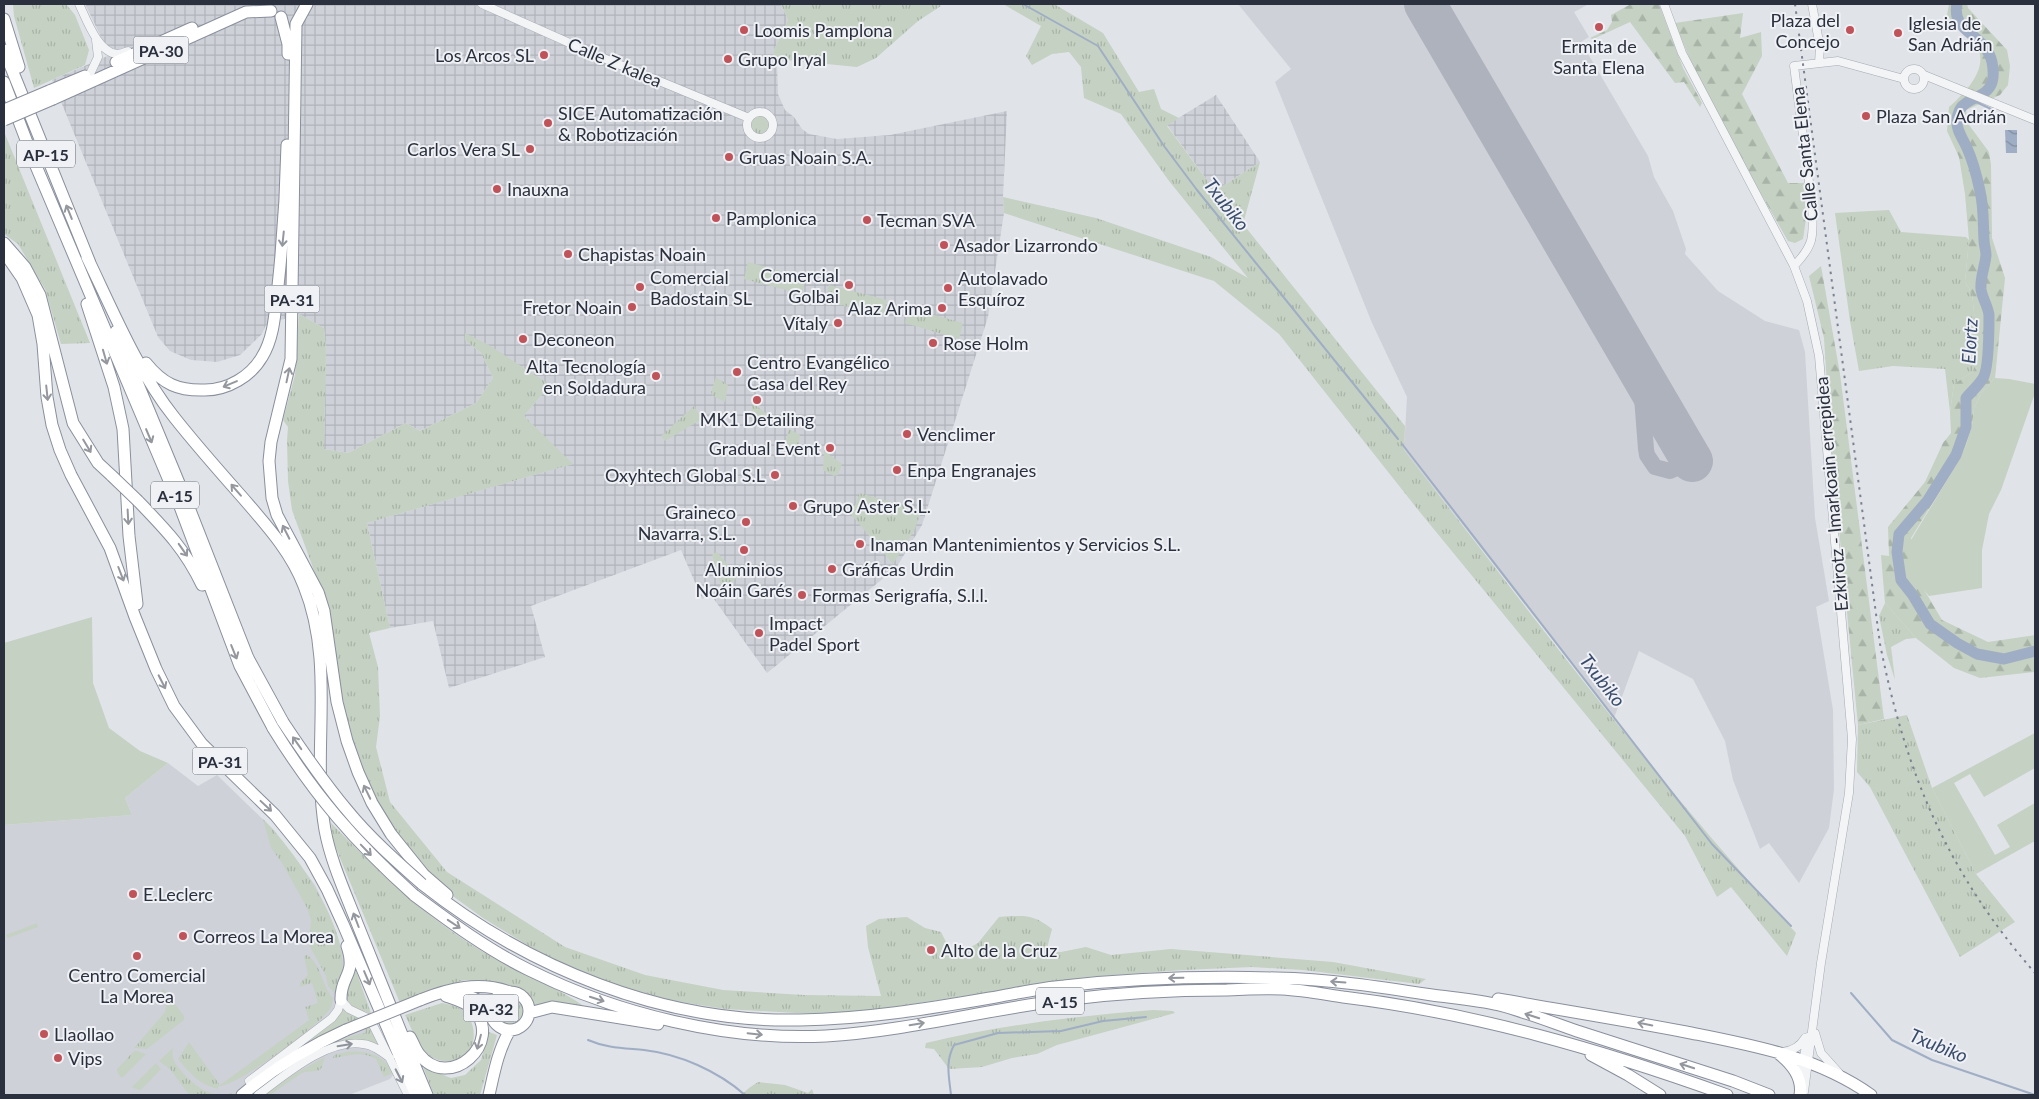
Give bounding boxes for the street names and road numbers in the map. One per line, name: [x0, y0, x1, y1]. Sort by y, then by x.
street label: Calle Z kalea: [565, 32, 665, 92]
road number: PA-30: [134, 36, 188, 64]
street label: Calle Santa Elena: [1786, 86, 1822, 222]
road number: AP-15: [17, 140, 75, 168]
road number: PA-31: [264, 286, 320, 312]
street label: Ezkirotz - Imarkoain errepidea: [1810, 376, 1852, 612]
road number: A-15: [151, 482, 199, 508]
road number: PA-31: [192, 748, 248, 774]
road number: A-15: [1036, 988, 1084, 1014]
road number: PA-32: [464, 994, 518, 1021]

